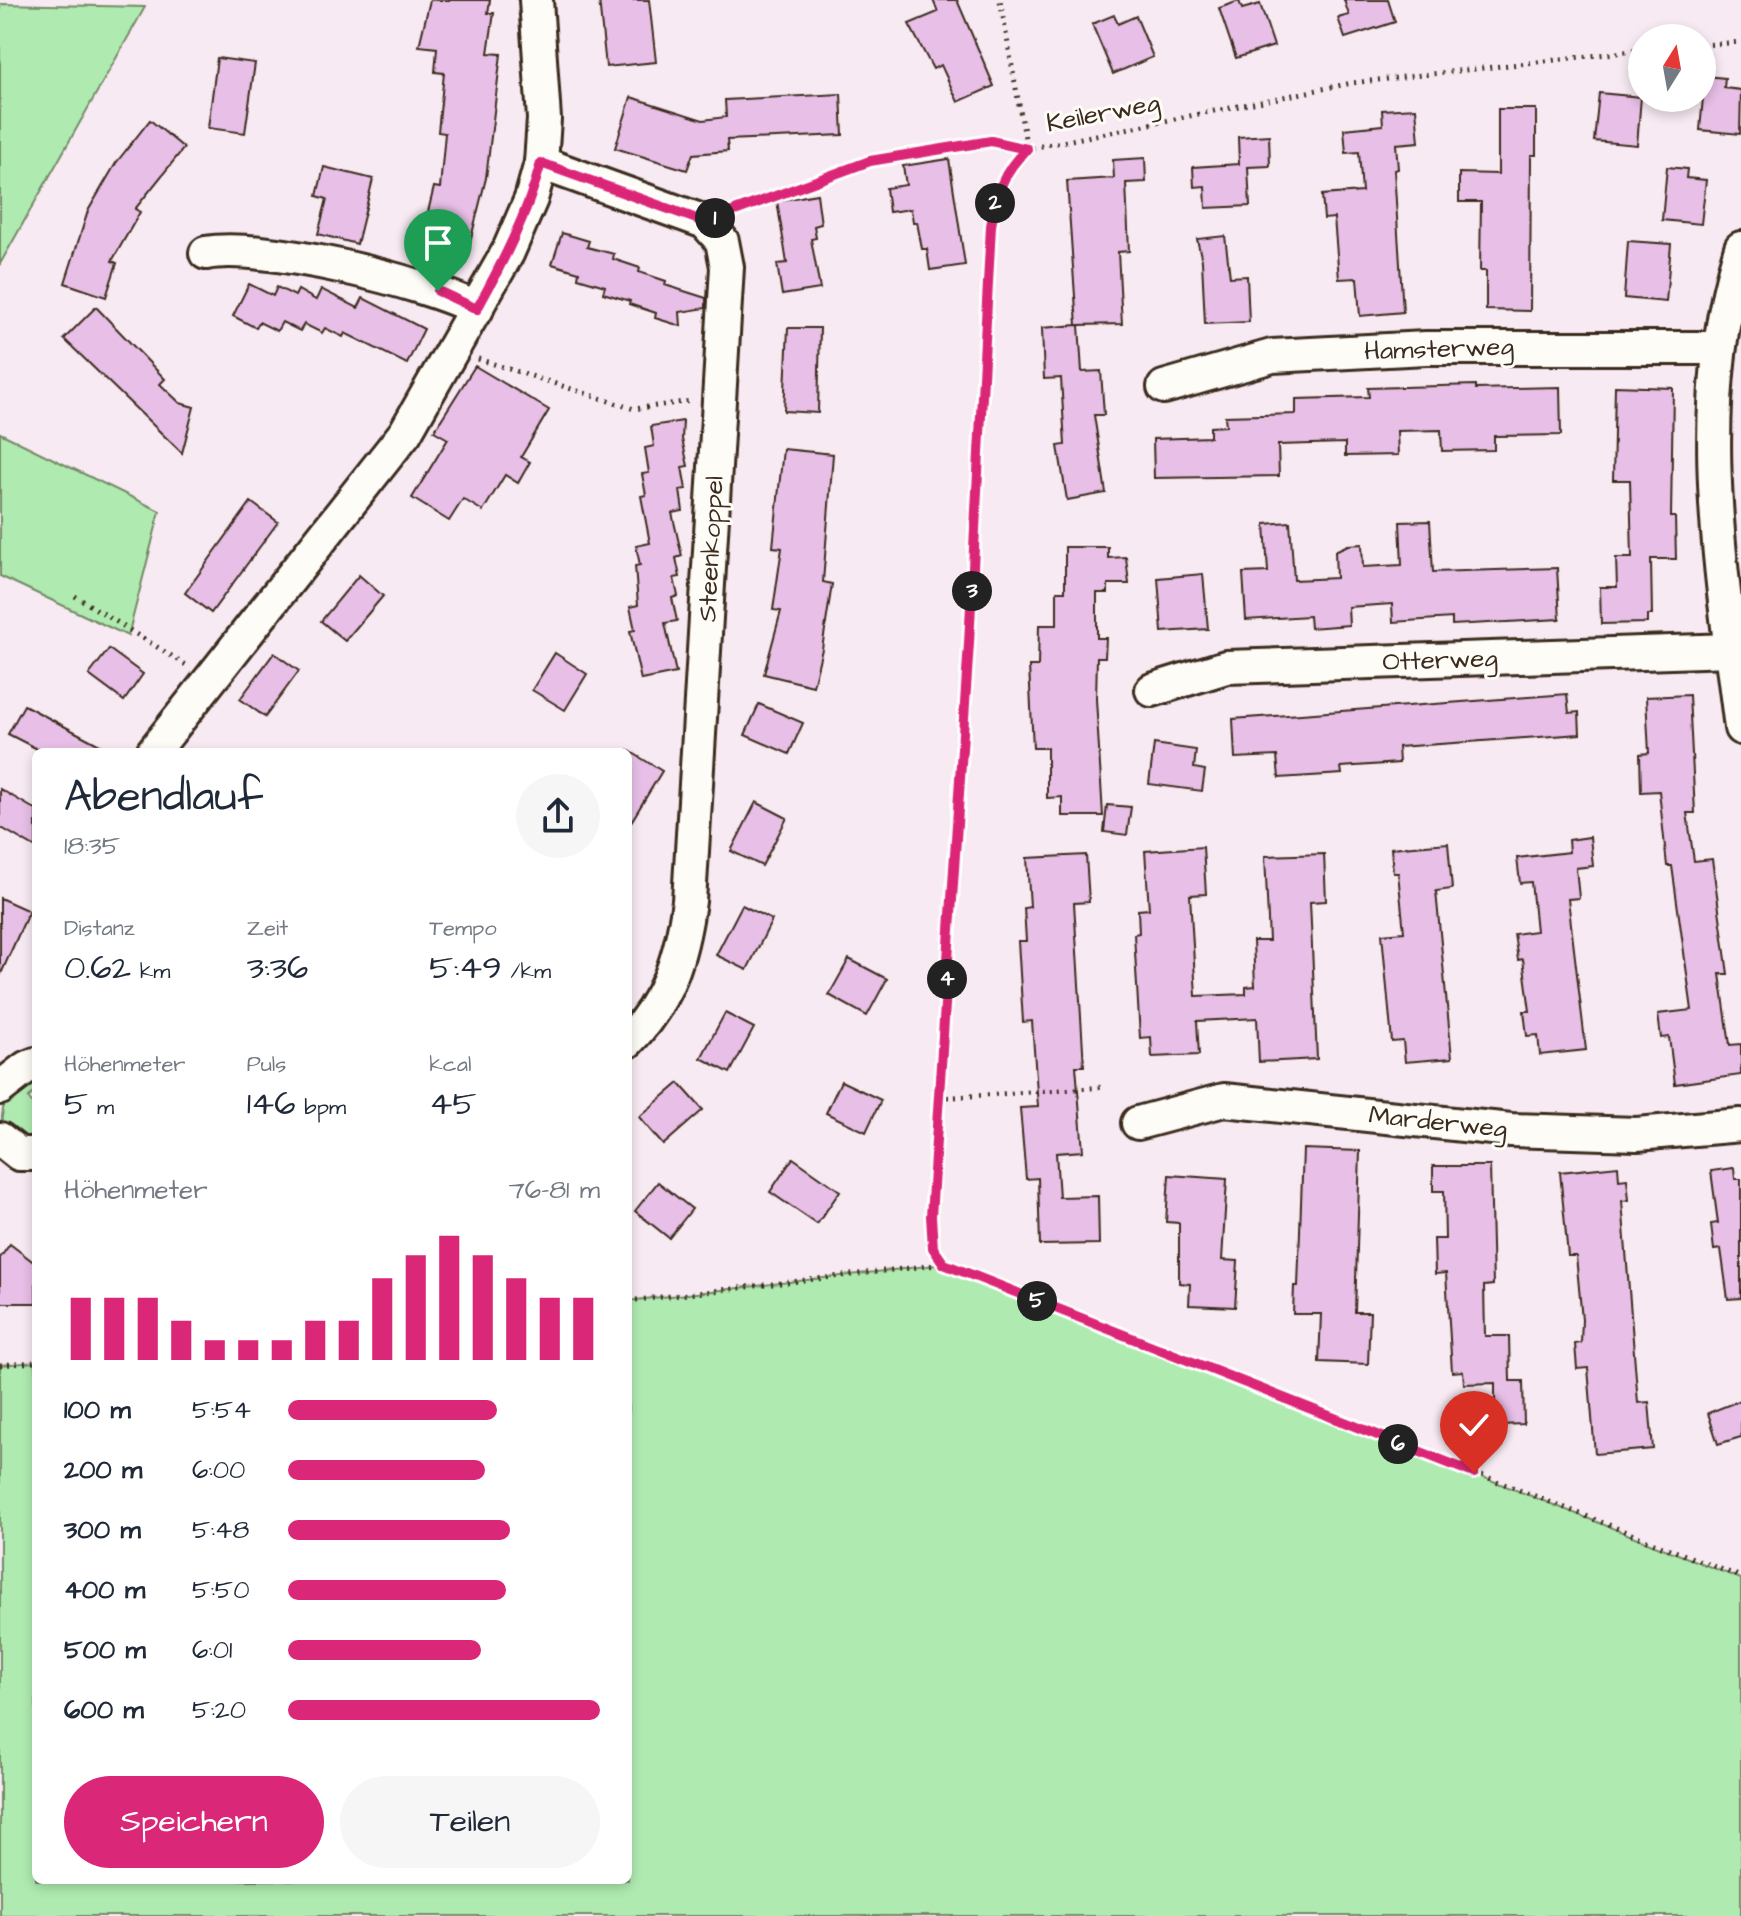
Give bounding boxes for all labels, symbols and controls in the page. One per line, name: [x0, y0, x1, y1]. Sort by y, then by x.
north arrow: [1628, 24, 1716, 112]
map controls: [1628, 24, 1716, 112]
street label: Keilerweg: [1043, 84, 1163, 144]
pin: 2: [975, 183, 1015, 223]
text: 2: [989, 187, 1001, 218]
pin: 1: [695, 198, 735, 238]
text: 1: [714, 202, 716, 233]
pin: [404, 209, 472, 291]
icon: arrive: [416, 221, 460, 265]
street label: Hamsterweg: [1364, 328, 1514, 372]
street label: Steenkoppel: [689, 475, 733, 623]
pin: 3: [952, 571, 992, 611]
text: 3: [966, 575, 978, 606]
street label: Otterweg: [1382, 640, 1498, 682]
text: Abendlauf: [64, 767, 263, 828]
button: share: [516, 774, 600, 858]
text: 18:35: [64, 828, 120, 864]
text: Distanz: [64, 913, 135, 944]
text: Zeit: [247, 913, 288, 944]
text: Tempo: [429, 913, 497, 944]
text: 0.62: [64, 944, 131, 992]
text: 3:36: [247, 944, 308, 992]
text: 5:49: [429, 944, 502, 992]
text: km: [131, 956, 170, 987]
text: /km: [502, 956, 551, 987]
pin: 4: [927, 959, 967, 999]
text: 4: [940, 963, 954, 994]
text: Höhenmeter: [64, 1049, 185, 1080]
text: Puls: [247, 1049, 286, 1080]
text: kcal: [429, 1049, 471, 1080]
text: 5: [64, 1080, 88, 1128]
text: 146: [247, 1080, 295, 1128]
text: 45: [429, 1080, 477, 1128]
text: m: [88, 1092, 114, 1123]
text: bpm: [295, 1092, 346, 1123]
street label: Marderweg: [1367, 1097, 1509, 1149]
text: Höhenmeter: [64, 1172, 208, 1208]
text: 76–81 m: [509, 1172, 600, 1208]
pin: 5: [1017, 1281, 1057, 1321]
text: 5: [1029, 1285, 1045, 1316]
pin: [1440, 1391, 1508, 1473]
text: 100 m: [64, 1392, 131, 1428]
text: 5:54: [192, 1392, 251, 1428]
icon: check: [1452, 1403, 1496, 1447]
pin: 6: [1378, 1424, 1418, 1464]
text: 6: [1391, 1428, 1405, 1459]
text: 200 m: [64, 1452, 142, 1488]
text: 6:00: [192, 1452, 245, 1488]
text: 300 m: [64, 1512, 141, 1548]
text: 5:48: [192, 1512, 249, 1548]
text: 400 m: [64, 1572, 145, 1608]
text: 5:50: [192, 1572, 250, 1608]
text: 500 m: [64, 1632, 146, 1668]
text: 6:01: [192, 1632, 232, 1668]
text: 600 m: [64, 1692, 144, 1728]
text: 5:20: [192, 1692, 246, 1728]
button: Speichern: [64, 1776, 324, 1868]
button: Teilen: [340, 1776, 600, 1868]

